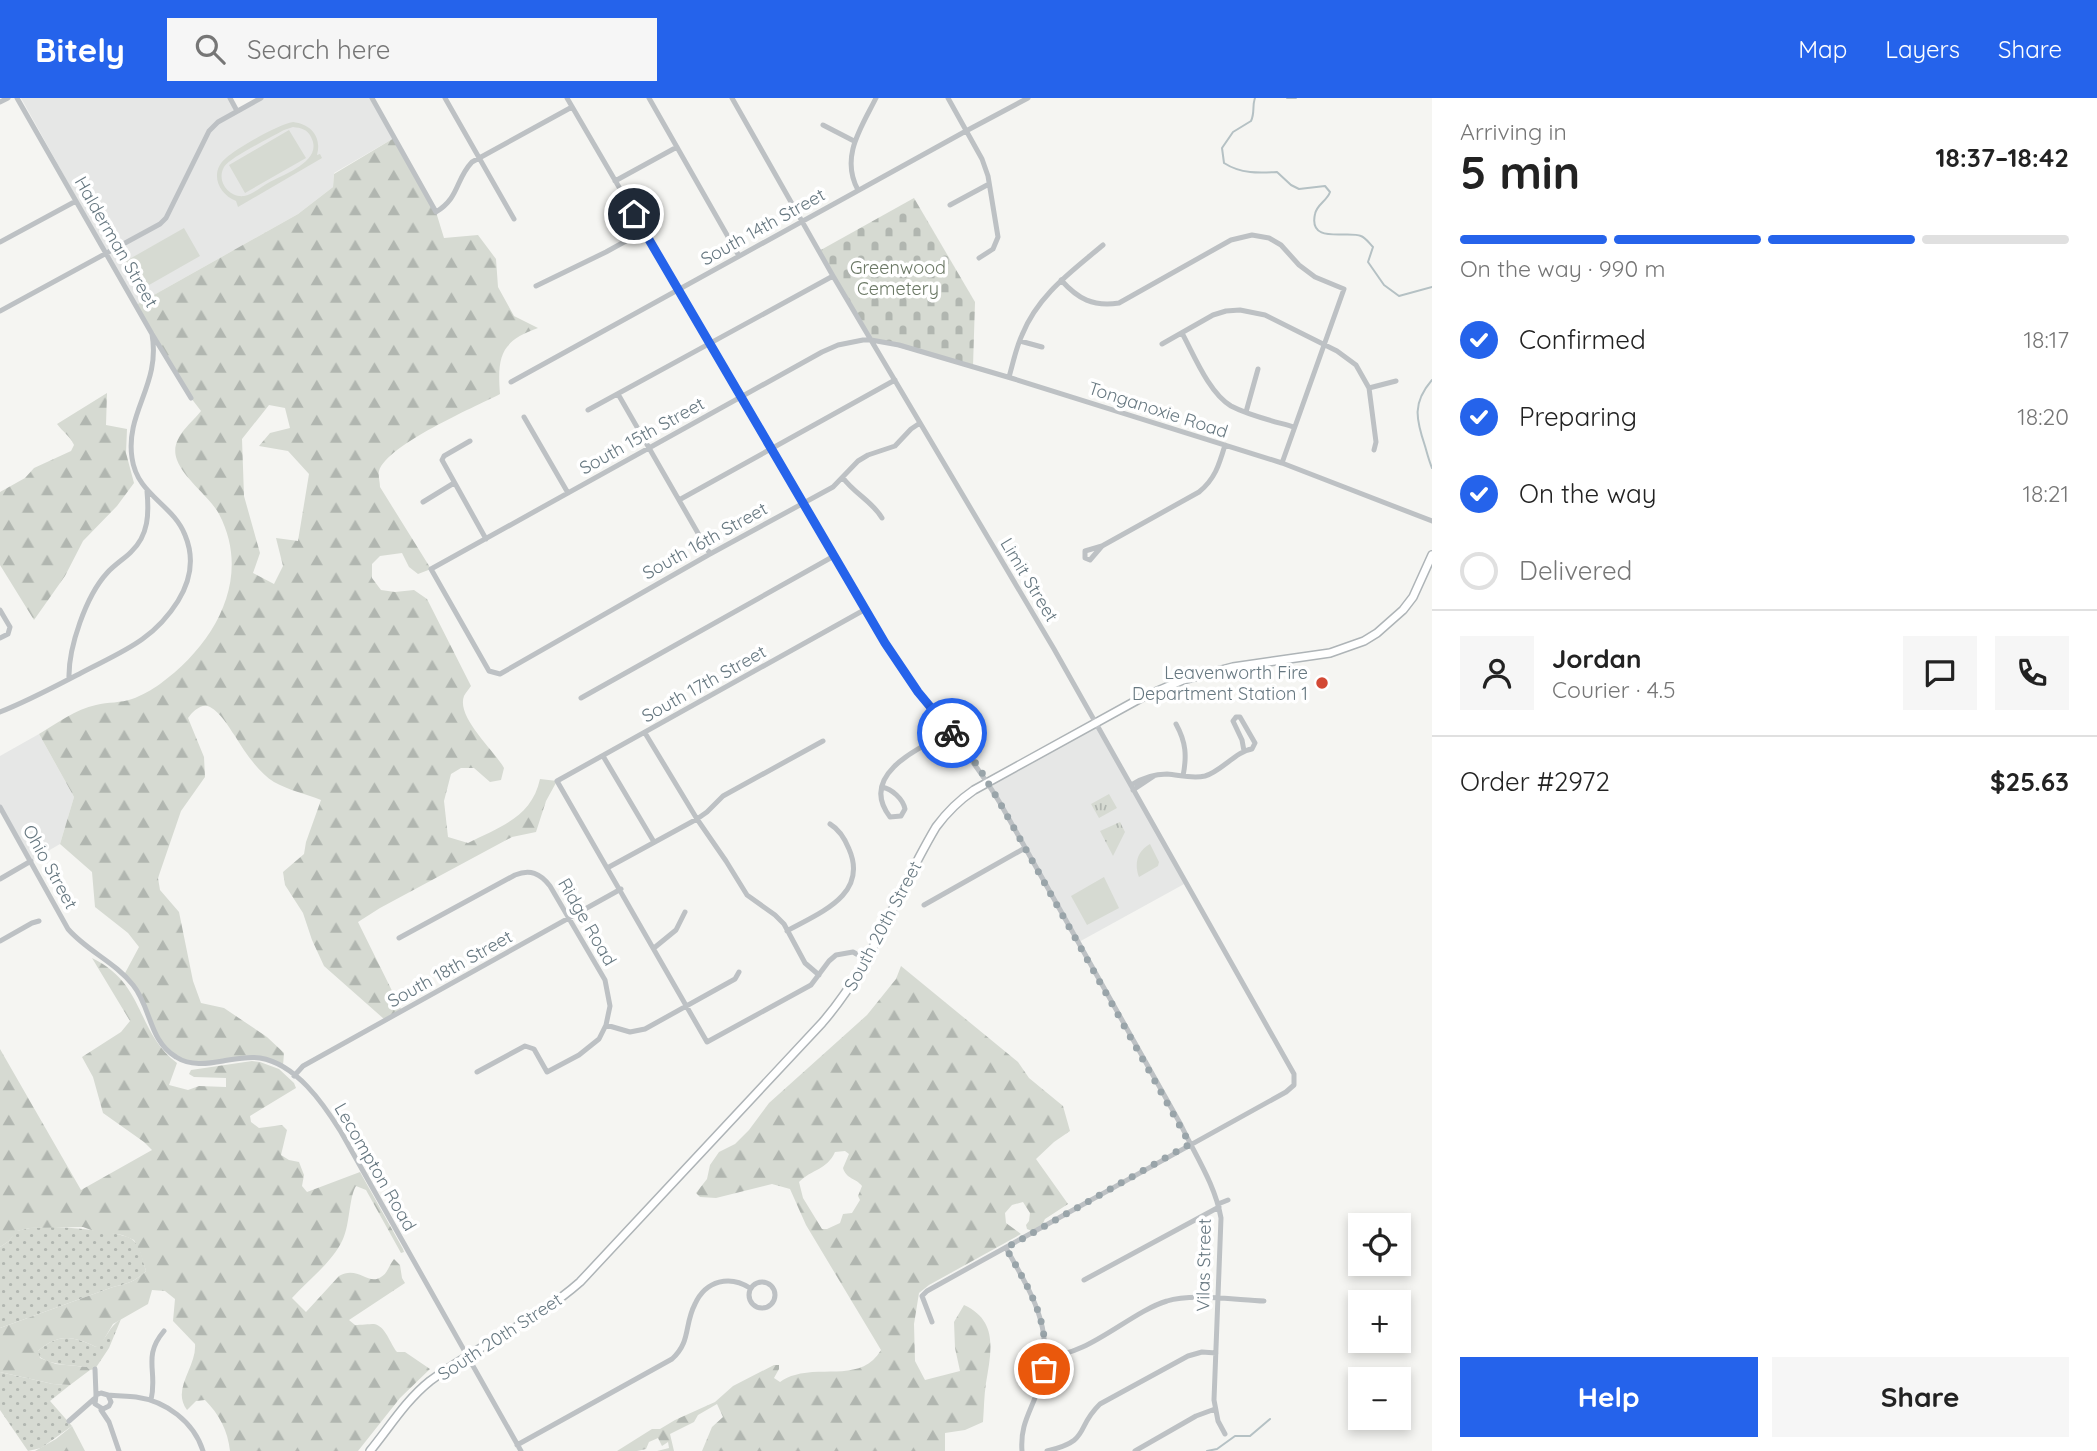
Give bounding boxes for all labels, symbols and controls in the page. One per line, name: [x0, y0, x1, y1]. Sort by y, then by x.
search box: [167, 18, 657, 81]
text: Bitely: [35, 29, 125, 70]
icon: search: [191, 30, 229, 68]
text: Search here: [247, 33, 391, 66]
text: Map: [1798, 34, 1847, 64]
text: Layers: [1885, 34, 1960, 64]
text: Share: [1998, 34, 2062, 64]
text: Arriving in: [1460, 117, 1567, 146]
text: 18:37–18:42: [1935, 141, 2069, 174]
text: 5 min: [1460, 143, 1580, 201]
street label: Halderman Street: [70, 172, 163, 311]
street label: South 14th Street: [696, 183, 829, 270]
pin: [604, 184, 664, 244]
icon: home: [615, 195, 653, 233]
text: On the way · 990 m: [1460, 254, 1665, 283]
park label: Greenwood Cemetery: [850, 256, 946, 300]
icon: check: [1460, 321, 1498, 359]
text: Confirmed: [1519, 323, 1646, 356]
text: 18:17: [2023, 325, 2069, 354]
street label: Tonganoxie Road: [1085, 376, 1231, 443]
street label: South 15th Street: [575, 392, 708, 479]
icon: check: [1460, 398, 1498, 436]
text: Preparing: [1519, 400, 1637, 433]
text: 18:20: [2017, 402, 2069, 431]
icon: check: [1460, 475, 1498, 513]
text: On the way: [1519, 477, 1657, 510]
text: 18:21: [2023, 479, 2069, 508]
street label: South 16th Street: [638, 497, 771, 584]
street label: Limit Street: [995, 534, 1063, 626]
text: Delivered: [1519, 554, 1632, 587]
button: person: [1460, 636, 1534, 710]
button: chat: [1903, 636, 1977, 710]
button: phone: [1995, 636, 2069, 710]
street label: South 17th Street: [637, 640, 770, 727]
text: Jordan: [1552, 642, 1641, 675]
place label: Leavenworth Fire Department Station 1: [1132, 661, 1308, 705]
marker: Leavenworth Fire Department Station 1: [1314, 675, 1330, 691]
text: Courier · 4.5: [1552, 675, 1676, 704]
courier: [917, 698, 987, 768]
icon: bike: [933, 714, 971, 752]
text: Order #2972: [1460, 765, 1610, 798]
text: $25.63: [1990, 765, 2069, 798]
street label: Ohio Street: [18, 821, 83, 913]
street label: South 20th Street: [839, 857, 926, 995]
street label: Ridge Road: [553, 874, 622, 970]
street label: South 18th Street: [383, 925, 516, 1012]
street label: Lecompton Road: [329, 1099, 421, 1235]
map controls: [1348, 1213, 1411, 1430]
button: locate: [1348, 1213, 1411, 1276]
street label: Vilas Street: [1191, 1218, 1216, 1312]
street label: South 20th Street: [433, 1288, 566, 1385]
button: +: [1348, 1290, 1411, 1353]
pin: [1014, 1339, 1074, 1399]
icon: bag: [1025, 1350, 1063, 1388]
button: Help: [1460, 1357, 1758, 1437]
button: Share: [1772, 1357, 2069, 1437]
button: −: [1348, 1367, 1411, 1430]

